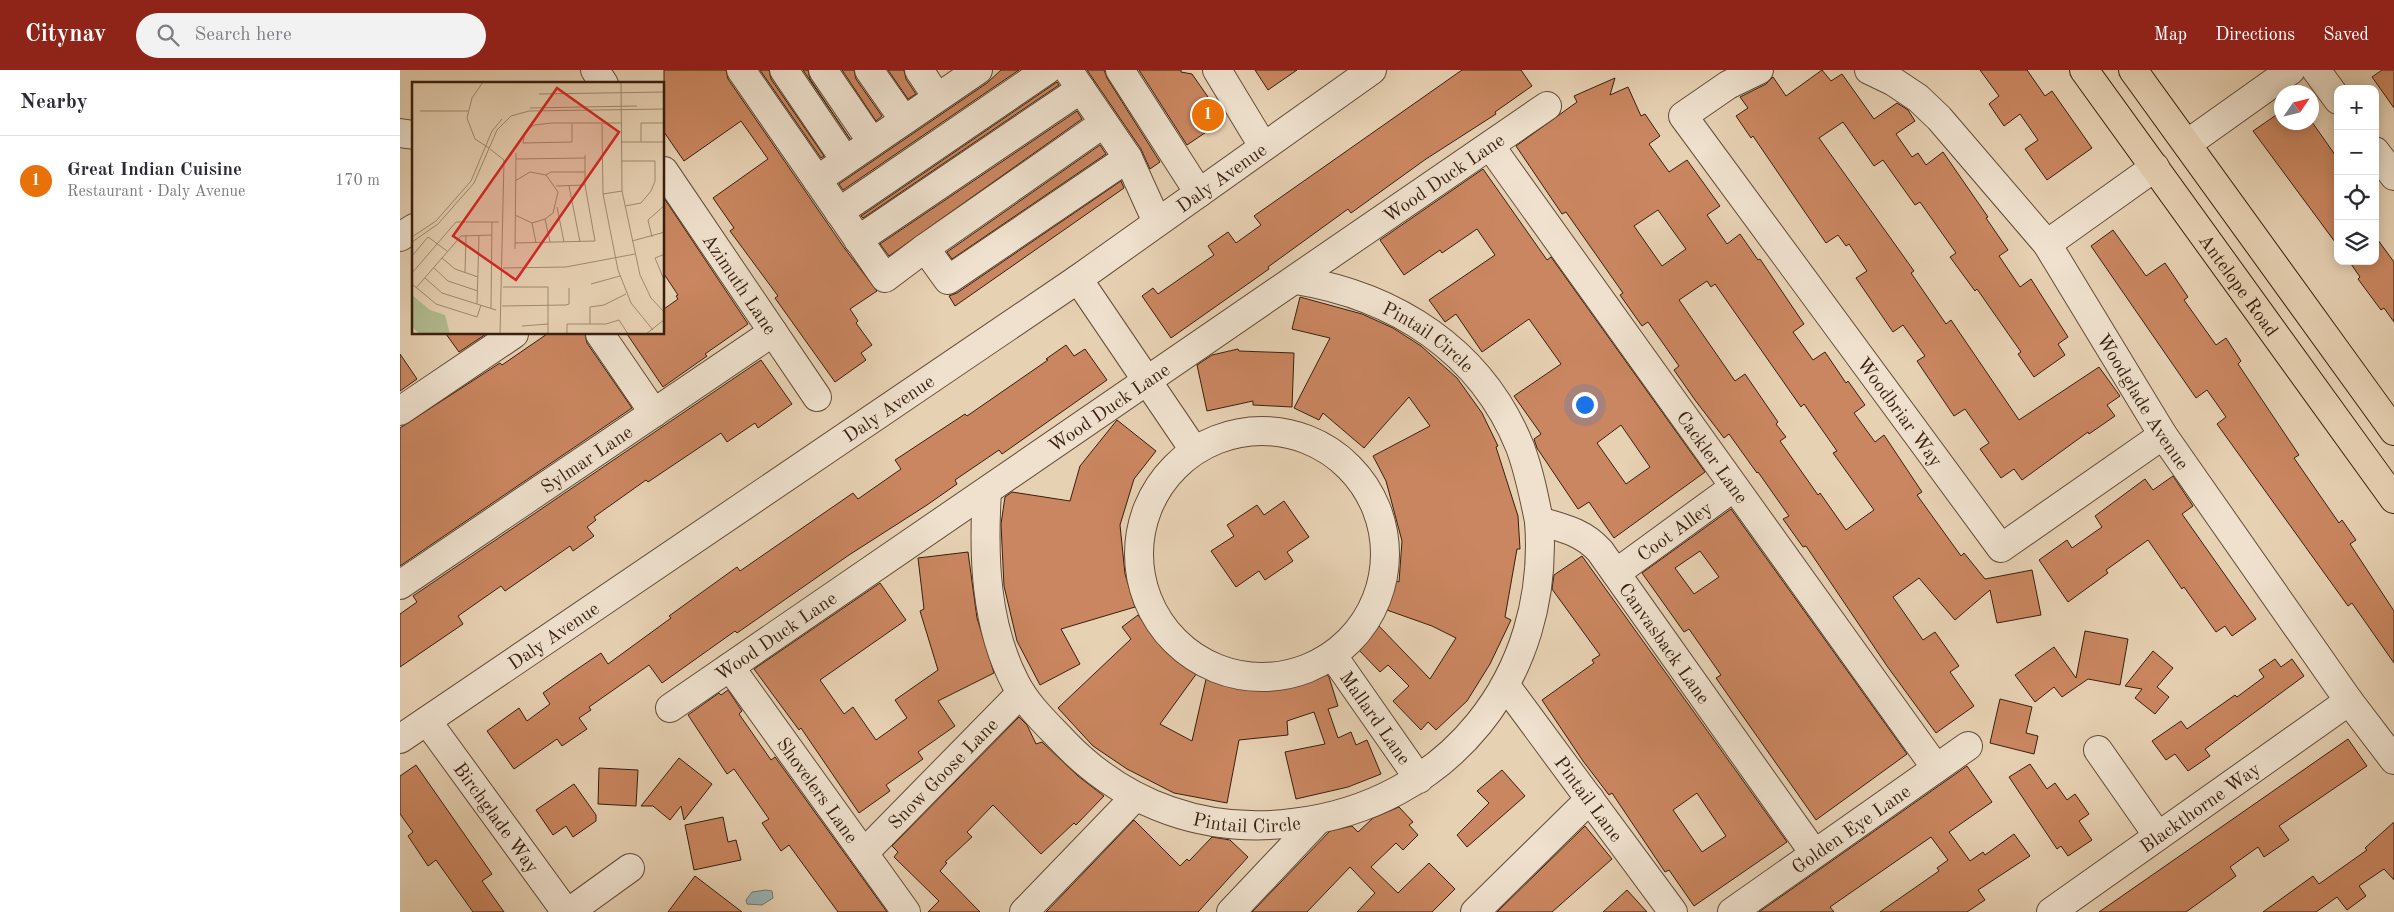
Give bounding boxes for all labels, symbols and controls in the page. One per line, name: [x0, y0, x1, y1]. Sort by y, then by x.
search box: [136, 13, 486, 58]
icon: search: [154, 21, 182, 49]
text: Citynav: [25, 23, 106, 47]
text: Search here: [194, 26, 292, 45]
text: Map: [2154, 26, 2187, 44]
text: Directions: [2215, 26, 2295, 44]
text: Saved: [2323, 26, 2369, 44]
inset map: [412, 82, 665, 335]
north arrow: [2274, 85, 2319, 130]
map controls: [2334, 85, 2379, 265]
button: +: [2334, 85, 2379, 130]
text: Nearby: [20, 92, 88, 113]
pin: 1: [1192, 96, 1224, 134]
button: −: [2334, 130, 2379, 175]
street label: Wood Duck Lane: [1381, 131, 1509, 227]
street label: Daly Avenue: [1174, 141, 1271, 217]
text: Great Indian Cuisine: [67, 161, 242, 180]
text: 1: [31, 173, 41, 189]
text: 170 m: [335, 173, 380, 189]
button: locate: [2334, 175, 2379, 220]
text: Restaurant · Daly Avenue: [67, 184, 245, 200]
button: layers: [2334, 220, 2379, 265]
street label: Azimuth Lane: [698, 231, 779, 339]
street label: Antelope Road: [2194, 232, 2280, 341]
street label: Pintail Circle: [1379, 300, 1476, 377]
street label: Woodglade Avenue: [2092, 331, 2191, 474]
street label: Woodbriar Way: [1852, 355, 1945, 471]
street label: Wood Duck Lane: [1046, 361, 1174, 457]
street label: Daly Avenue: [841, 372, 938, 447]
your location: [1572, 392, 1598, 418]
street label: Cackler Lane: [1672, 409, 1750, 508]
street label: Sylmar Lane: [539, 423, 637, 498]
street label: Coot Alley: [1635, 499, 1717, 566]
street label: Canvasback Lane: [1614, 581, 1712, 708]
street label: Wood Duck Lane: [713, 590, 841, 686]
street label: Daly Avenue: [506, 600, 603, 675]
street label: Mallard Lane: [1335, 669, 1413, 769]
street label: Snow Goose Lane: [886, 716, 1003, 834]
street label: Shovelers Lane: [772, 735, 860, 847]
street label: Pintail Lane: [1550, 754, 1625, 846]
street label: Birchglade Way: [449, 760, 541, 877]
street label: Blackthorne Way: [2137, 760, 2265, 858]
street label: Golden Eye Lane: [1789, 783, 1915, 879]
street label: Pintail Circle: [1191, 811, 1302, 837]

